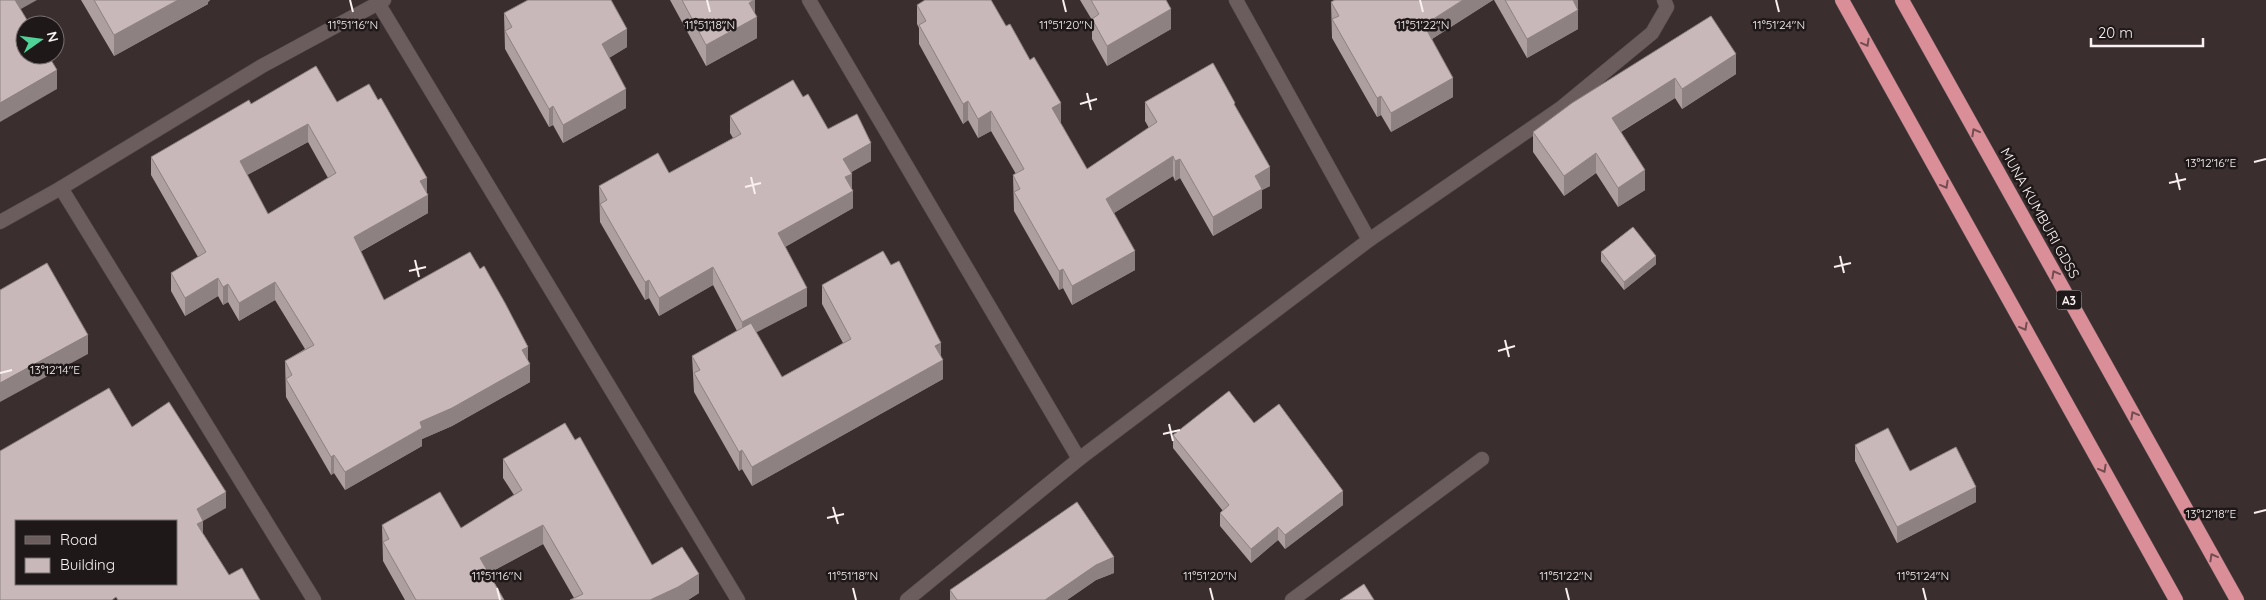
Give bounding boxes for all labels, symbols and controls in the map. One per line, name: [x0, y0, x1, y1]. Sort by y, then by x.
north arrow: [15, 15, 65, 65]
scale bar: [2091, 15, 2204, 47]
text: 11°51'16"N: [328, 17, 378, 32]
text: 11°51'18"N: [685, 17, 735, 32]
text: 11°51'20"N: [1039, 17, 1093, 32]
text: 11°51'22"N: [1397, 17, 1449, 32]
text: 11°51'24"N: [1753, 17, 1805, 32]
text: 20 m: [2098, 23, 2133, 42]
text: N: [43, 30, 63, 44]
one-way arrow: [1860, 37, 1870, 46]
one-way arrow: [1972, 128, 1982, 137]
street label: MUNA KUMBURI GDSS: [1997, 144, 2084, 282]
text: 13°12'16"E: [2186, 155, 2236, 170]
one-way arrow: [1939, 179, 1949, 188]
one-way arrow: [2051, 270, 2061, 279]
road number: A3: [2056, 290, 2082, 310]
one-way arrow: [2018, 321, 2028, 330]
text: 13°12'14"E: [30, 362, 80, 377]
one-way arrow: [2130, 412, 2140, 421]
one-way arrow: [2097, 463, 2107, 472]
text: 13°12'18"E: [2186, 506, 2236, 521]
legend: [15, 520, 178, 585]
text: Road: [60, 530, 97, 549]
one-way arrow: [2209, 554, 2219, 563]
text: Building: [60, 555, 115, 574]
text: 11°51'16"N: [472, 568, 522, 583]
text: 11°51'18"N: [828, 568, 878, 583]
text: 11°51'20"N: [1183, 568, 1237, 583]
text: 11°51'22"N: [1540, 568, 1592, 583]
text: 11°51'24"N: [1897, 568, 1949, 583]

